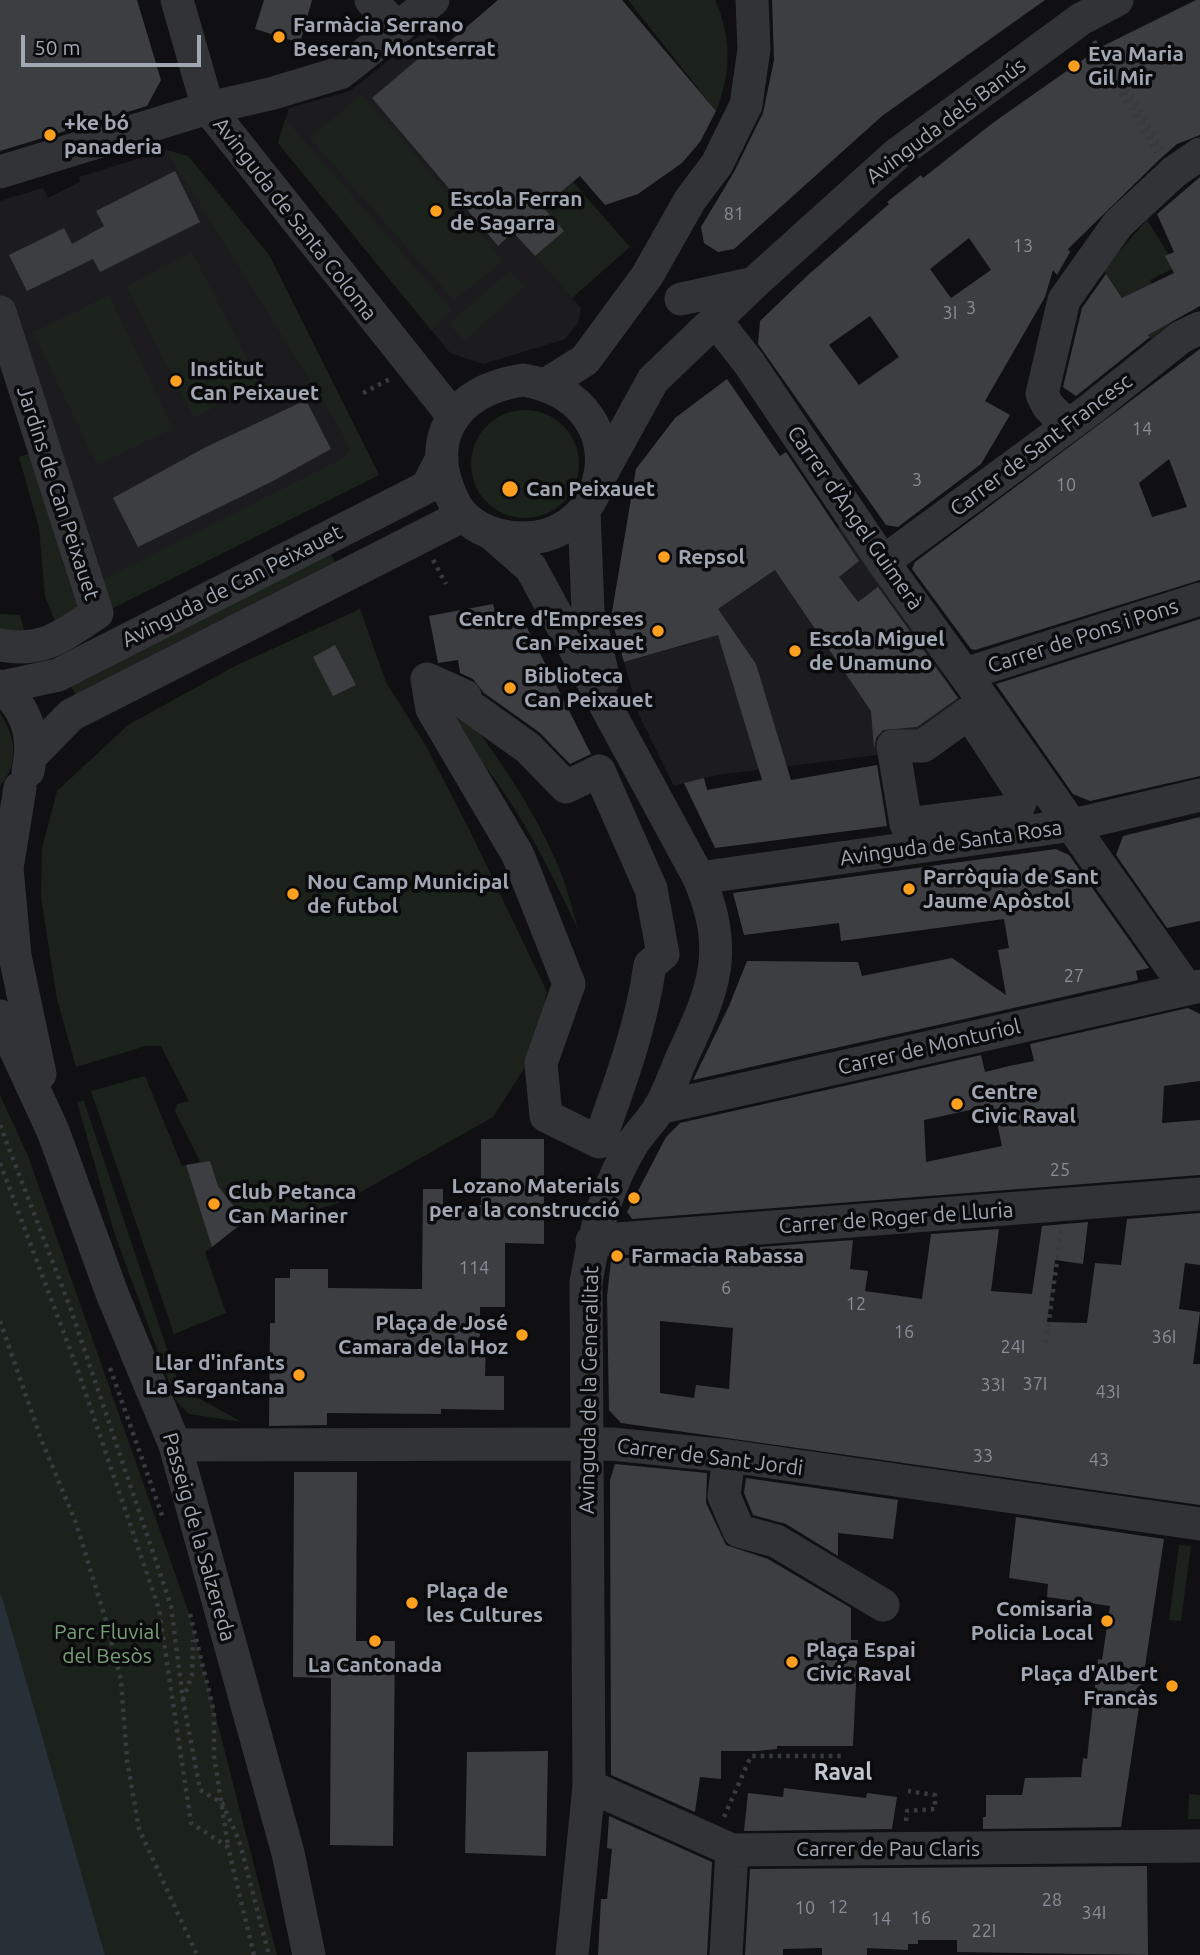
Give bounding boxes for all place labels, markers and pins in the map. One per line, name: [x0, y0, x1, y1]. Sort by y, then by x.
place label: Farmàcia Serrano Beseran, Montserrat: [293, 12, 496, 62]
marker: Farmàcia Serrano Beseran, Montserrat: [271, 29, 287, 45]
place label: Eva Maria Gil Mir: [1088, 41, 1184, 91]
marker: Eva Maria Gil Mir: [1066, 58, 1082, 74]
place label: +ke bó panaderia: [64, 110, 162, 160]
marker: +ke bó panaderia: [42, 127, 58, 143]
place label: Escola Ferran de Sagarra: [450, 186, 582, 236]
marker: Escola Ferran de Sagarra: [428, 203, 444, 219]
place label: Institut Can Peixauet: [190, 356, 319, 406]
marker: Institut Can Peixauet: [168, 373, 184, 389]
place label: Can Peixauet: [526, 476, 655, 502]
marker: Can Peixauet: [500, 479, 520, 499]
place label: Repsol: [678, 544, 745, 570]
marker: Repsol: [656, 549, 672, 565]
place label: Centre d'Empreses Can Peixauet: [458, 606, 644, 656]
marker: Centre d'Empreses Can Peixauet: [650, 623, 666, 639]
place label: Escola Miguel de Unamuno: [809, 626, 945, 676]
marker: Escola Miguel de Unamuno: [787, 643, 803, 659]
place label: Biblioteca Can Peixauet: [524, 663, 653, 713]
marker: Biblioteca Can Peixauet: [502, 680, 518, 696]
place label: Parròquia de Sant Jaume Apòstol: [923, 864, 1099, 914]
place label: Nou Camp Municipal de futbol: [307, 869, 509, 919]
marker: Parròquia de Sant Jaume Apòstol: [901, 881, 917, 897]
marker: Nou Camp Municipal de futbol: [285, 886, 301, 902]
place label: Centre Civic Raval: [971, 1079, 1076, 1129]
marker: Centre Civic Raval: [949, 1096, 965, 1112]
place label: Lozano Materials per a la construcció: [429, 1173, 620, 1223]
place label: Club Petanca Can Mariner: [228, 1179, 356, 1229]
marker: Lozano Materials per a la construcció: [626, 1190, 642, 1206]
marker: Club Petanca Can Mariner: [206, 1196, 222, 1212]
place label: Farmacia Rabassa: [631, 1243, 804, 1269]
marker: Farmacia Rabassa: [609, 1248, 625, 1264]
place label: Plaça de José Camara de la Hoz: [338, 1310, 508, 1360]
marker: Plaça de José Camara de la Hoz: [514, 1327, 530, 1343]
place label: Llar d'infants La Sargantana: [145, 1350, 285, 1400]
marker: Llar d'infants La Sargantana: [291, 1367, 307, 1383]
place label: Plaça de les Cultures: [426, 1578, 543, 1628]
marker: Plaça de les Cultures: [404, 1595, 420, 1611]
place label: Comisaria Policia Local: [971, 1596, 1093, 1646]
marker: Comisaria Policia Local: [1099, 1613, 1115, 1629]
marker: La Cantonada: [367, 1633, 383, 1649]
place label: Plaça Espai Civic Raval: [806, 1637, 916, 1687]
place label: La Cantonada: [308, 1652, 442, 1678]
marker: Plaça Espai Civic Raval: [784, 1654, 800, 1670]
place label: Plaça d'Albert Francàs: [1020, 1661, 1158, 1711]
marker: Plaça d'Albert Francàs: [1164, 1678, 1180, 1694]

